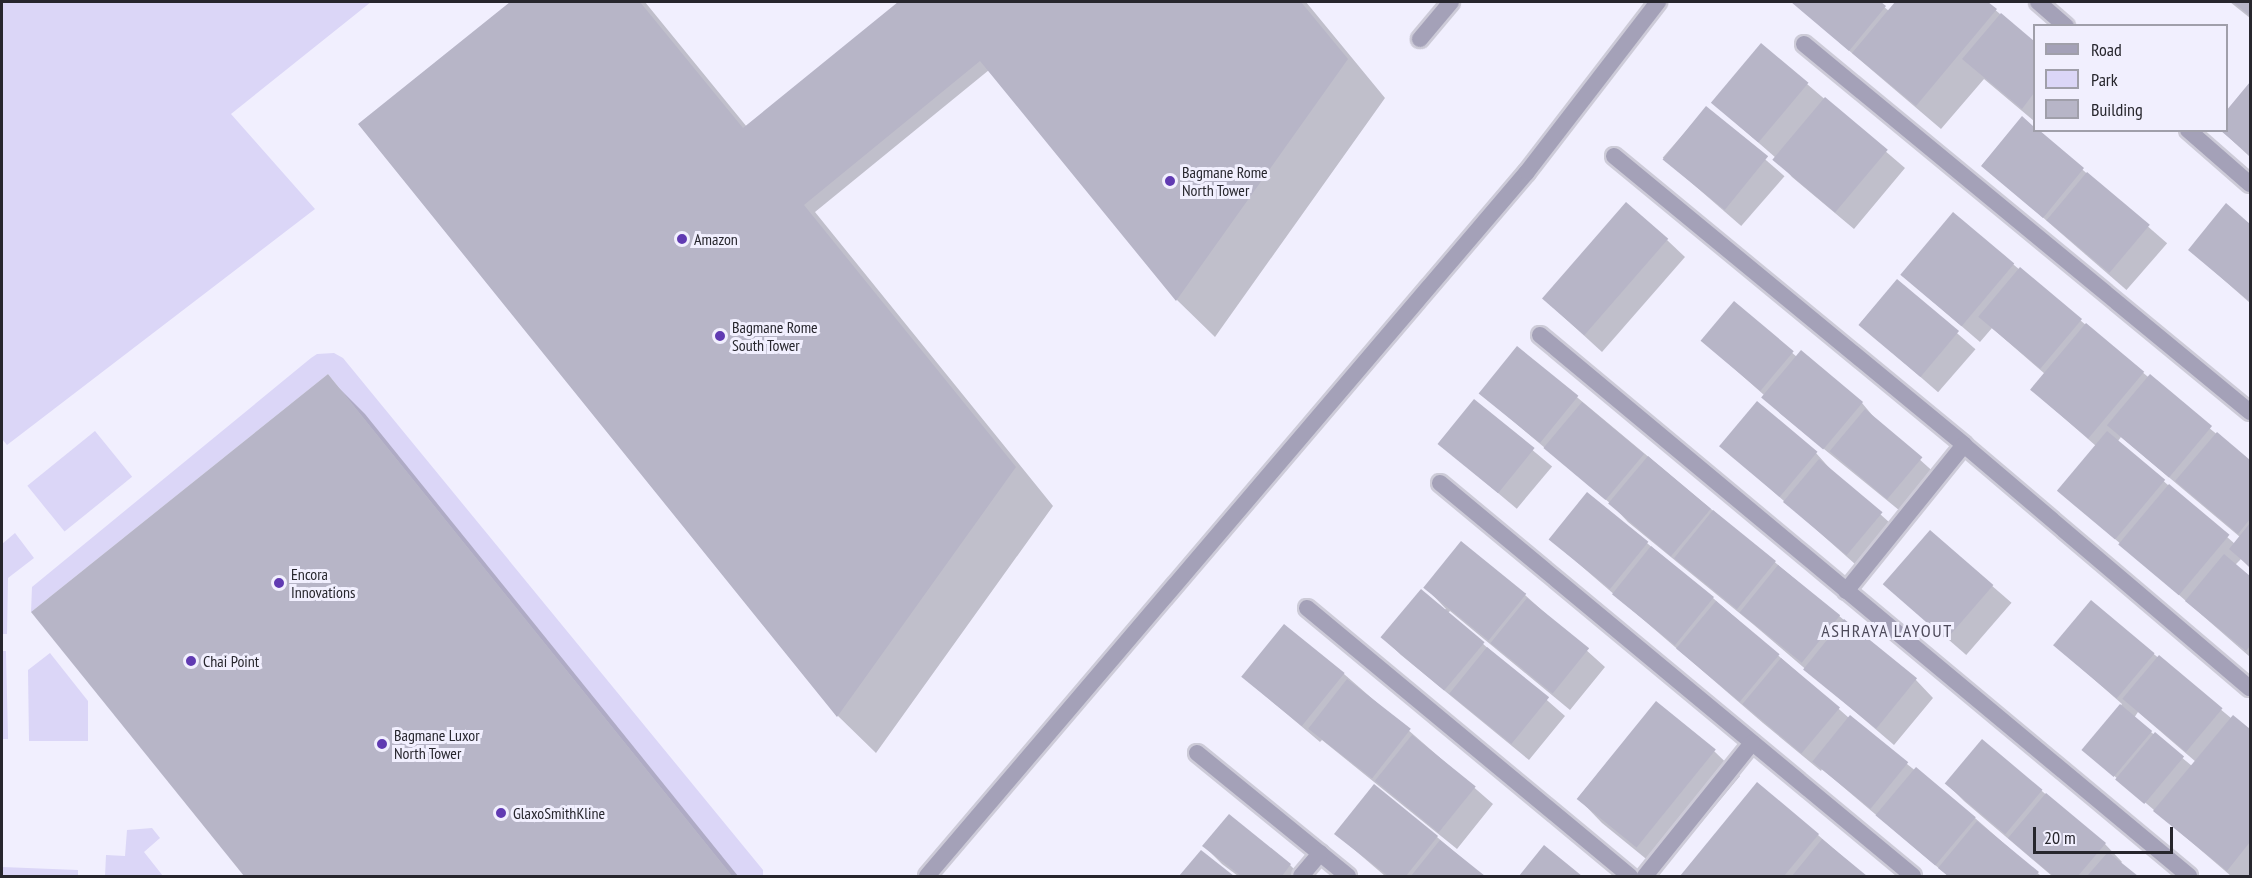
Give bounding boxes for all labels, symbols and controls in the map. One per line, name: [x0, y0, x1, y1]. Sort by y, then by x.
legend: [2033, 24, 2228, 132]
text: Road: [2091, 38, 2122, 61]
text: Park: [2091, 68, 2118, 91]
text: Building: [2091, 98, 2143, 121]
place label: Bagmane Rome North Tower: [1182, 162, 1268, 200]
marker: Bagmane Rome North Tower: [1163, 174, 1177, 188]
place label: Amazon: [694, 229, 738, 249]
marker: Amazon: [675, 232, 689, 246]
place label: Bagmane Rome South Tower: [732, 317, 818, 355]
marker: Bagmane Rome South Tower: [713, 329, 727, 343]
place label: Encora Innovations: [291, 564, 355, 602]
marker: Encora Innovations: [272, 576, 286, 590]
district label: ASHRAYA LAYOUT: [1821, 620, 1953, 642]
place label: Chai Point: [203, 651, 259, 671]
marker: Chai Point: [184, 654, 198, 668]
place label: Bagmane Luxor North Tower: [394, 725, 480, 763]
marker: Bagmane Luxor North Tower: [375, 737, 389, 751]
place label: GlaxoSmithKline: [513, 803, 605, 823]
marker: GlaxoSmithKline: [494, 806, 508, 820]
scale bar: [2036, 815, 2176, 853]
text: 20 m: [2044, 826, 2076, 849]

